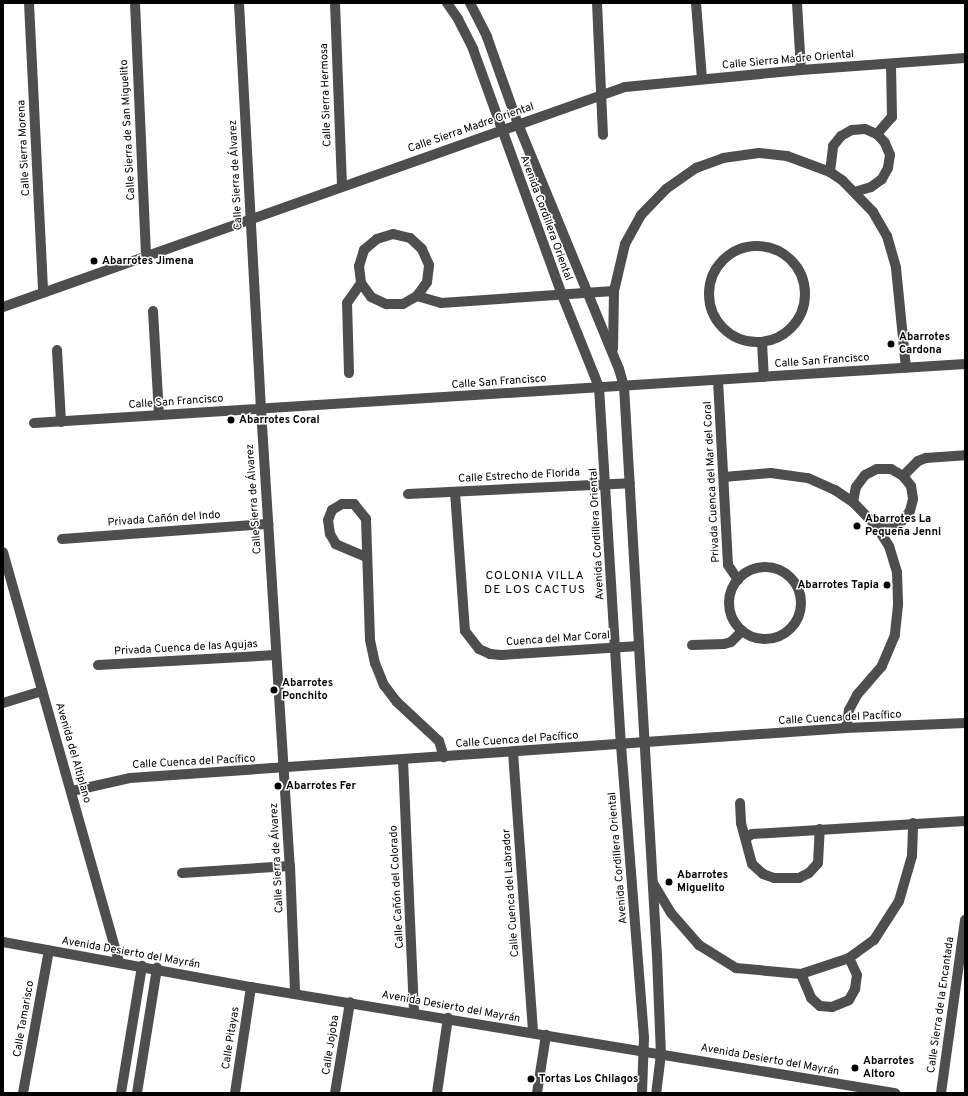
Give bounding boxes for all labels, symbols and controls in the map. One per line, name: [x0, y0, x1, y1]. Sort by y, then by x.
street label: Calle Sierra Hermosa: [318, 43, 334, 147]
street label: Calle Sierra Madre Oriental: [722, 48, 854, 72]
street label: Calle Sierra de San Miguelito: [118, 59, 138, 201]
street label: Calle Sierra Morena: [15, 100, 33, 196]
street label: Calle Sierra Madre Oriental: [406, 100, 536, 156]
street label: Calle Sierra de Álvarez: [227, 119, 245, 231]
street label: Avenida Cordillera Oriental: [517, 154, 575, 282]
place label: Abarrotes Jimena: [102, 254, 194, 268]
marker: Abarrotes Jimena: [89, 256, 99, 266]
place label: Abarrotes Cardona: [899, 331, 950, 357]
marker: Abarrotes Cardona: [886, 339, 896, 349]
street label: Calle San Francisco: [774, 351, 870, 371]
street label: Calle San Francisco: [451, 372, 547, 392]
street label: Calle San Francisco: [128, 392, 224, 412]
street label: Privada Cuenca del Mar del Coral: [701, 401, 723, 563]
place label: Abarrotes Coral: [239, 413, 320, 427]
marker: Abarrotes Coral: [226, 415, 236, 425]
street label: Calle Sierra de Álvarez: [244, 443, 264, 555]
street label: Calle Estrecho de Florida: [458, 466, 580, 486]
street label: Avenida Cordillera Oriental: [587, 468, 607, 600]
street label: Privada Cañón del Indo: [107, 508, 221, 530]
place label: Abarrotes La Pequeña Jenni: [865, 513, 941, 539]
marker: Abarrotes La Pequeña Jenni: [852, 521, 862, 531]
district label: COLONIA VILLA DE LOS CACTUS: [484, 570, 586, 598]
place label: Abarrotes Tapia: [798, 578, 879, 592]
marker: Abarrotes Tapia: [882, 580, 892, 590]
street label: Cuenca del Mar Coral: [506, 629, 610, 649]
street label: Privada Cuenca de las Agujas: [114, 638, 258, 658]
place label: Abarrotes Ponchito: [282, 677, 333, 703]
marker: Abarrotes Ponchito: [269, 685, 279, 695]
street label: Avenida del Altiplano: [52, 701, 94, 805]
street label: Calle Cuenca del Pacífico: [778, 708, 902, 728]
street label: Calle Cuenca del Pacífico: [455, 729, 579, 751]
street label: Calle Cuenca del Pacífico: [132, 752, 256, 772]
place label: Abarrotes Fer: [286, 779, 356, 793]
marker: Abarrotes Fer: [273, 781, 283, 791]
street label: Avenida Cordillera Oriental: [606, 791, 630, 925]
street label: Calle Sierra de Álvarez: [268, 802, 286, 914]
street label: Calle Cañón del Colorado: [387, 825, 407, 949]
street label: Calle Cuenca del Labrador: [500, 828, 522, 958]
place label: Abarrotes Miguelito: [677, 869, 728, 895]
marker: Abarrotes Miguelito: [664, 877, 674, 887]
street label: Avenida Desierto del Mayrán: [61, 934, 201, 972]
street label: Calle Sierra de la Encantada: [925, 936, 957, 1074]
street label: Calle Tamarisco: [11, 980, 37, 1058]
street label: Avenida Desierto del Mayrán: [381, 988, 521, 1026]
street label: Calle Pitayas: [220, 1006, 242, 1070]
street label: Calle Jojoba: [320, 1014, 342, 1076]
street label: Avenida Desierto del Mayrán: [700, 1041, 840, 1079]
place label: Abarrotes Altoro: [863, 1055, 914, 1081]
marker: Abarrotes Altoro: [850, 1063, 860, 1073]
place label: Tortas Los Chilagos: [539, 1072, 638, 1086]
marker: Tortas Los Chilagos: [526, 1074, 536, 1084]

